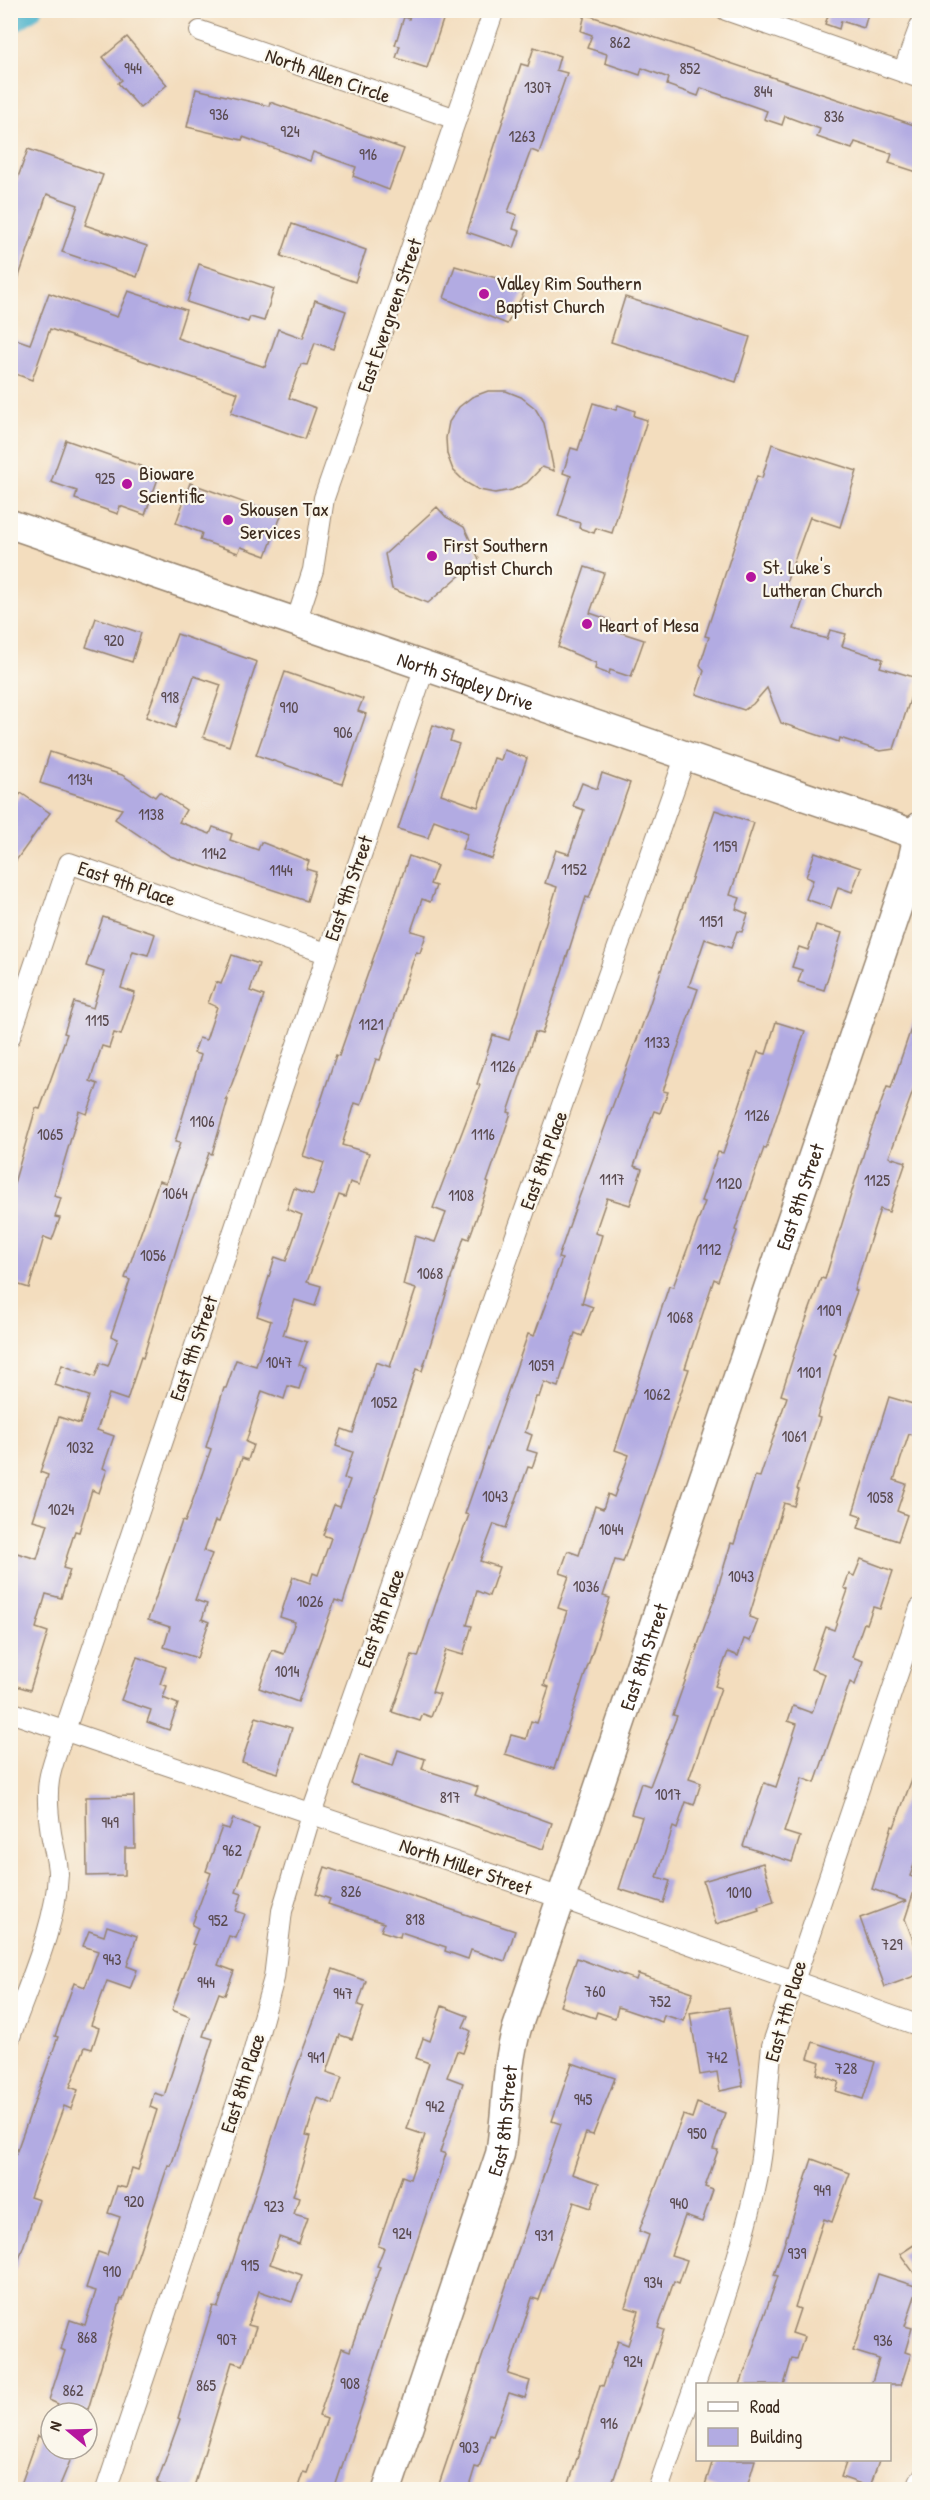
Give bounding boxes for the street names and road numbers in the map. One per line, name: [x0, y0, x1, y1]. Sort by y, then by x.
street label: North Allen Circle: [262, 41, 394, 109]
street label: East Evergreen Street: [350, 233, 428, 396]
street label: North Stapley Drive: [394, 644, 538, 716]
street label: East 9th Street: [317, 831, 379, 944]
street label: East 9th Place: [75, 854, 179, 912]
street label: East 8th Place: [513, 1107, 573, 1213]
street label: East 8th Street: [769, 1138, 830, 1253]
street label: East 9th Street: [162, 1291, 224, 1404]
street label: East 8th Place: [350, 1565, 410, 1671]
street label: East 8th Street: [612, 1599, 674, 1714]
street label: North Miller Street: [396, 1831, 537, 1902]
street label: East 7th Place: [758, 1957, 812, 2065]
street label: East 8th Place: [213, 2030, 271, 2136]
street label: East 8th Street: [480, 2063, 523, 2179]

